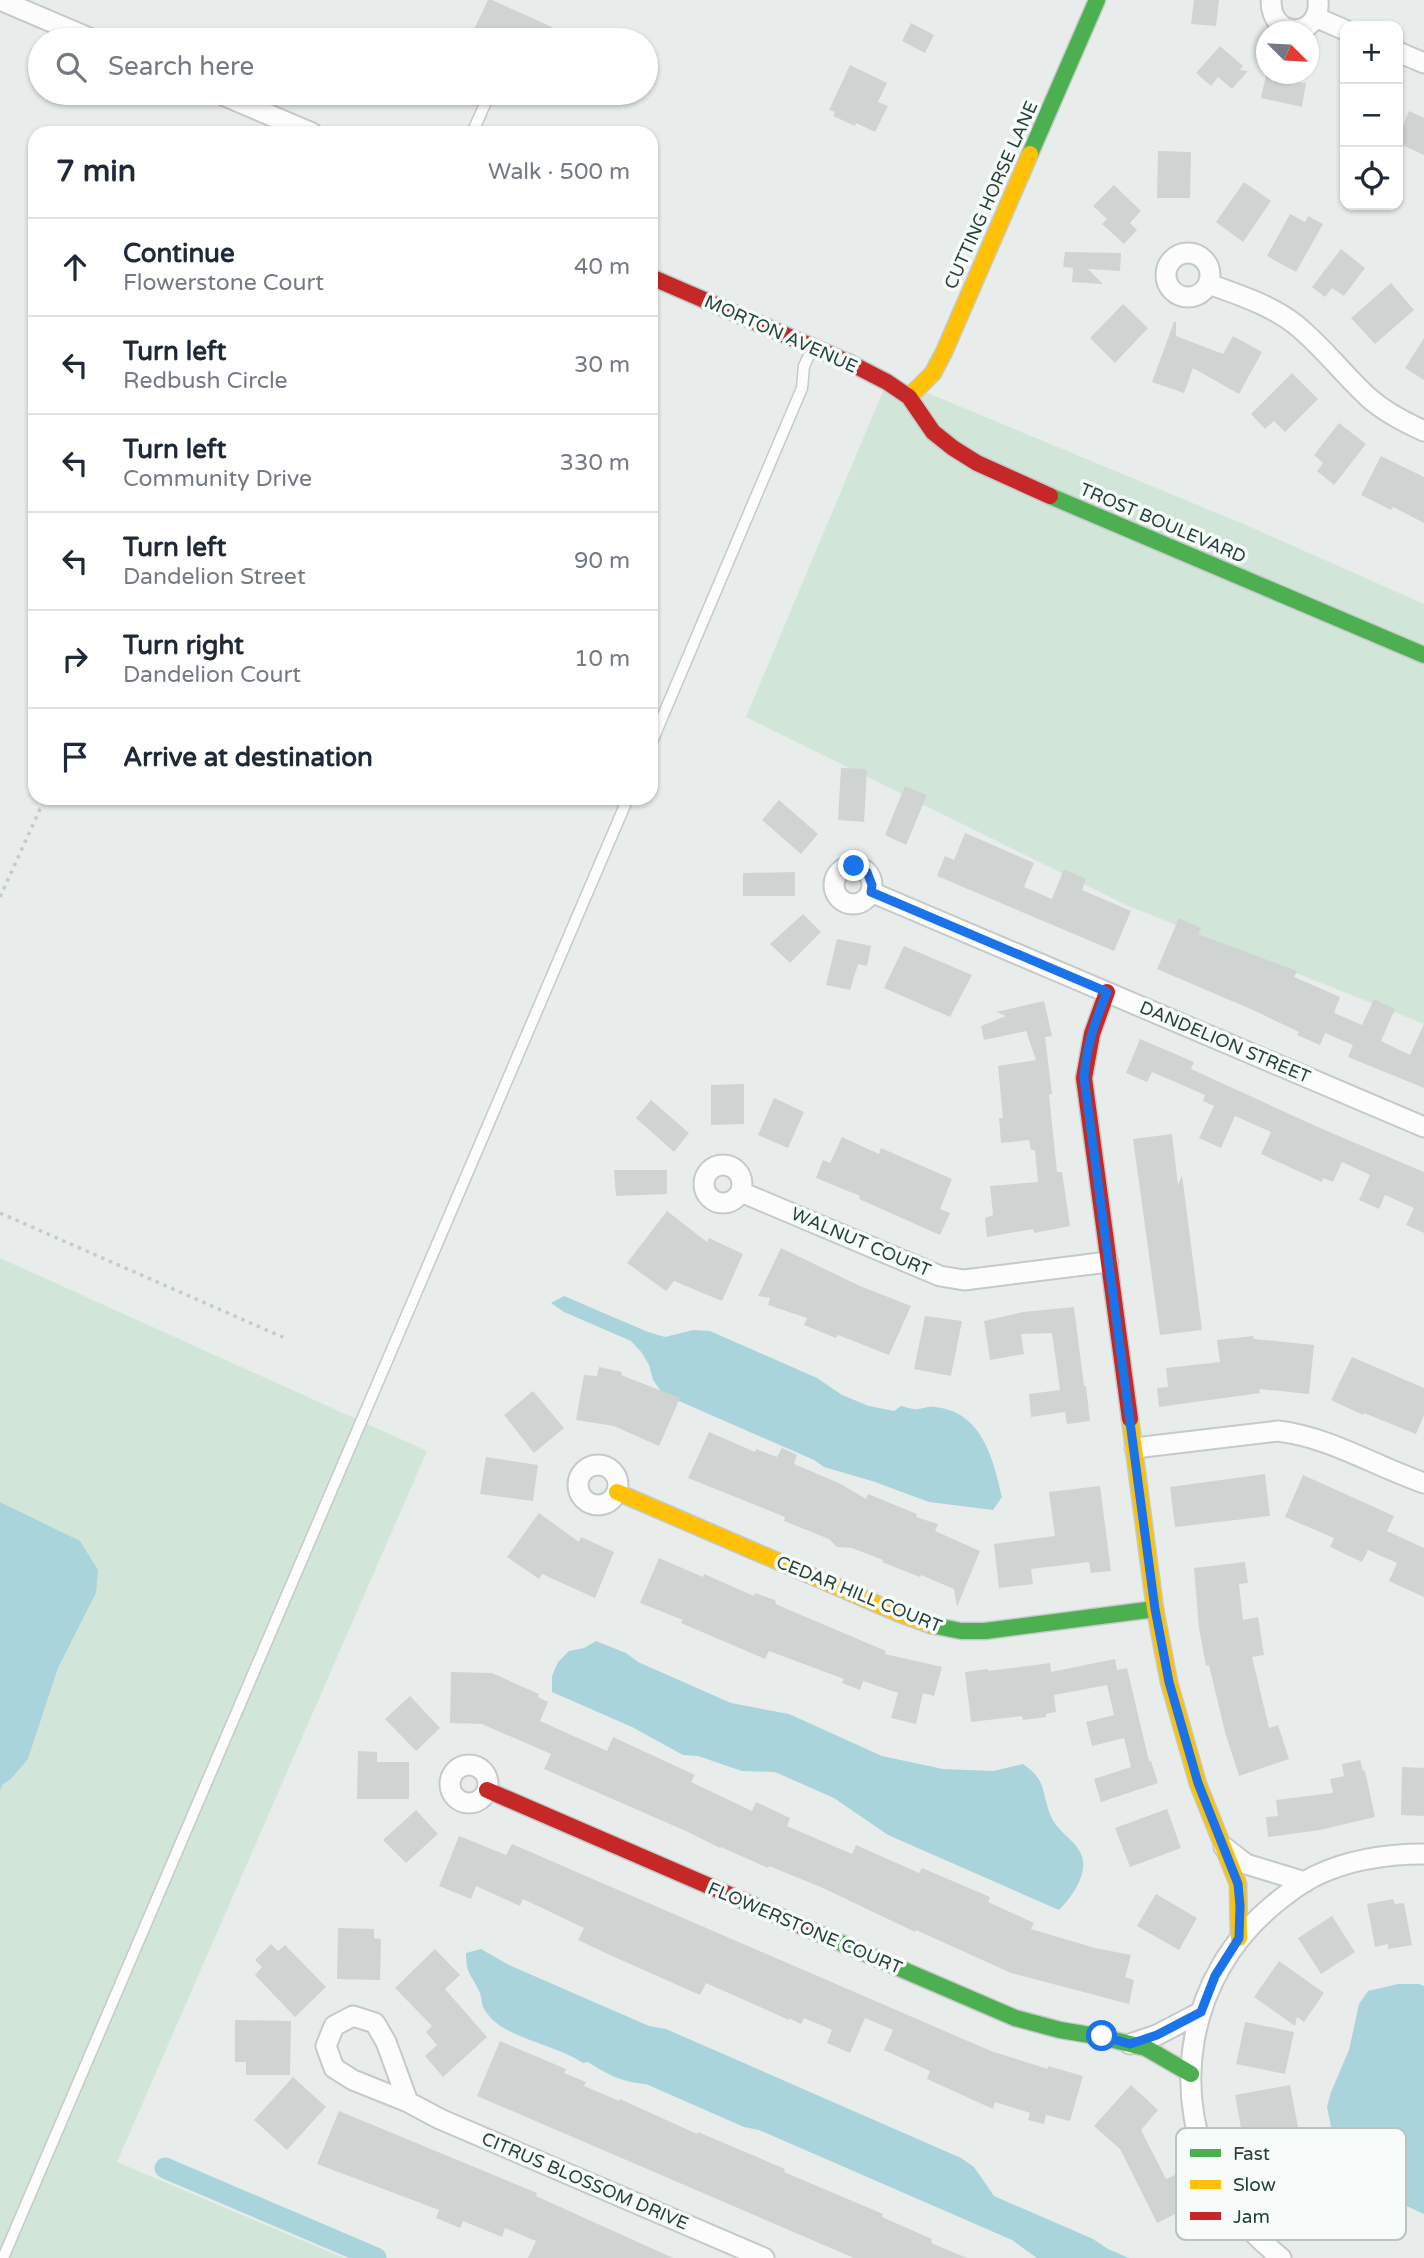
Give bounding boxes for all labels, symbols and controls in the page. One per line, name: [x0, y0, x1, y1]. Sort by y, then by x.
north arrow: [1256, 21, 1319, 84]
map controls: [1340, 21, 1403, 210]
button: +: [1340, 21, 1403, 84]
search box: [28, 28, 658, 105]
icon: search: [52, 48, 90, 86]
text: Search here: [108, 51, 254, 82]
button: −: [1340, 84, 1403, 147]
street label: CUTTING HORSE LANE: [940, 98, 1042, 292]
button: locate: [1340, 147, 1403, 210]
text: 7 min: [56, 153, 136, 190]
text: Walk · 500 m: [488, 158, 630, 186]
text: Continue: [123, 238, 235, 269]
icon: ahead: [56, 248, 94, 286]
text: 40 m: [574, 253, 630, 281]
text: Flowerstone Court: [123, 269, 324, 297]
street label: MORTON AVENUE: [701, 290, 861, 378]
text: Turn left: [123, 336, 226, 367]
icon: left: [56, 346, 94, 384]
text: 30 m: [574, 351, 630, 379]
text: Redbush Circle: [123, 367, 288, 395]
text: Turn left: [123, 434, 226, 465]
icon: left: [56, 444, 94, 482]
text: 330 m: [560, 449, 630, 477]
text: Community Drive: [123, 465, 312, 493]
street label: TROST BOULEVARD: [1077, 478, 1249, 568]
text: Turn left: [123, 532, 226, 563]
icon: left: [56, 542, 94, 580]
text: 90 m: [574, 547, 630, 575]
text: Dandelion Street: [123, 563, 306, 591]
text: Turn right: [123, 630, 244, 661]
icon: right: [56, 640, 94, 678]
text: 10 m: [574, 645, 630, 673]
text: Dandelion Court: [123, 661, 301, 689]
icon: arrive: [56, 738, 94, 776]
text: Arrive at destination: [123, 742, 373, 773]
route end: [838, 850, 869, 881]
street label: DANDELION STREET: [1136, 996, 1314, 1088]
street label: WALNUT COURT: [788, 1203, 934, 1281]
street label: CEDAR HILL COURT: [773, 1551, 945, 1637]
street label: FLOWERSTONE COURT: [705, 1877, 905, 1979]
route start: [1086, 2020, 1117, 2051]
street label: CITRUS BLOSSOM DRIVE: [478, 2127, 692, 2235]
legend: [1176, 2128, 1406, 2240]
text: Fast: [1233, 2143, 1270, 2165]
text: Slow: [1233, 2174, 1276, 2196]
text: Jam: [1233, 2206, 1270, 2228]

